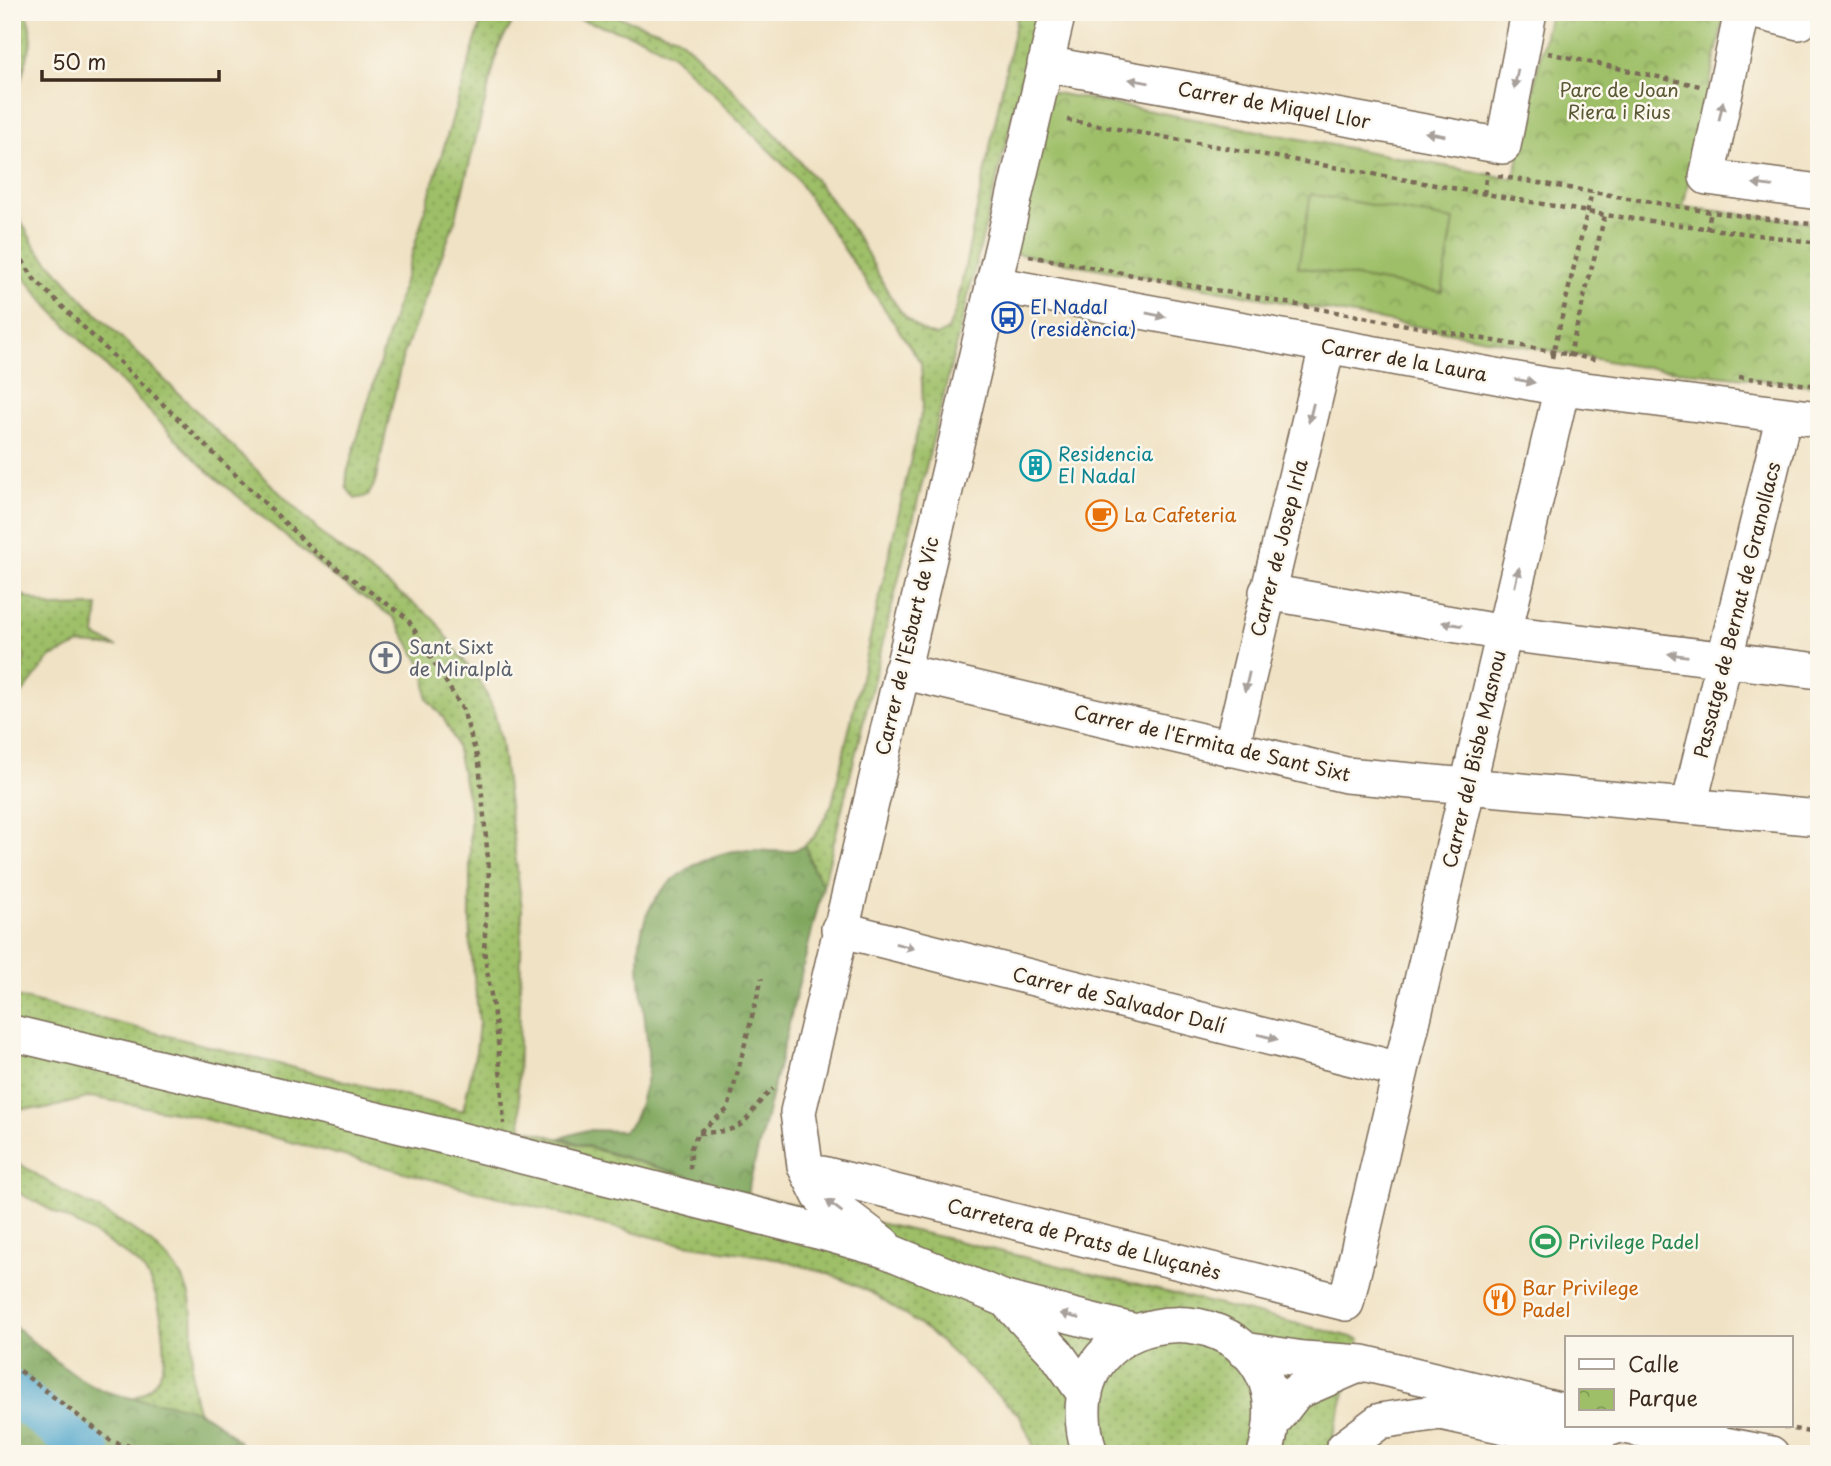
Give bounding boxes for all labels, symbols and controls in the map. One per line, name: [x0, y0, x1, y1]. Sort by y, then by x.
scale bar: [42, 38, 219, 82]
text: 50 m: [52, 45, 106, 77]
one-way arrow: [1510, 68, 1521, 90]
street label: Carrer de Miquel Llor: [1176, 73, 1373, 135]
one-way arrow: [1128, 75, 1150, 86]
park label: Parc de Joan Riera i Rius: [1559, 75, 1679, 125]
one-way arrow: [1716, 99, 1727, 121]
one-way arrow: [1424, 128, 1446, 139]
one-way arrow: [1752, 179, 1774, 190]
place label: El Nadal (residència): [1030, 292, 1137, 342]
bus stop icon: El Nadal (residència): [990, 301, 1024, 335]
one-way arrow: [1145, 309, 1167, 320]
street label: Carrer de la Laura: [1319, 331, 1490, 388]
one-way arrow: [1514, 376, 1536, 387]
one-way arrow: [1305, 402, 1316, 424]
place label: Residencia El Nadal: [1058, 439, 1153, 489]
building icon: Residencia El Nadal: [1018, 448, 1052, 482]
street label: Carrer de Josep Irla: [1242, 456, 1314, 639]
street label: Passatge de Bernat de Granollacs: [1686, 459, 1786, 761]
cafe icon: La Cafeteria: [1084, 498, 1118, 532]
place label: La Cafeteria: [1124, 500, 1236, 528]
street label: Carrer de l'Esbart de Vic: [867, 534, 945, 758]
one-way arrow: [1512, 566, 1523, 588]
one-way arrow: [1441, 619, 1463, 630]
place label: Sant Sixt de Miralplà: [409, 632, 513, 682]
church icon: Sant Sixt de Miralplà: [369, 641, 403, 675]
street label: Carrer del Bisbe Masnou: [1434, 647, 1512, 870]
one-way arrow: [1667, 649, 1689, 660]
one-way arrow: [1241, 671, 1252, 693]
street label: Carrer de l'Ermita de Sant Sixt: [1071, 697, 1354, 788]
one-way arrow: [894, 941, 916, 952]
street label: Carrer de Salvador Dalí: [1010, 959, 1229, 1039]
one-way arrow: [1257, 1032, 1279, 1043]
street label: Carretera de Prats de Lluçanès: [945, 1190, 1224, 1286]
one-way arrow: [825, 1200, 843, 1214]
sports icon: Privilege Padel: [1528, 1225, 1562, 1259]
place label: Privilege Padel: [1568, 1227, 1699, 1255]
place label: Bar Privilege Padel: [1522, 1273, 1639, 1323]
restaurant icon: Bar Privilege Padel: [1482, 1282, 1516, 1316]
one-way arrow: [1059, 1310, 1081, 1321]
legend: [1565, 1336, 1792, 1428]
text: Calle: [1628, 1347, 1679, 1379]
text: Parque: [1628, 1381, 1698, 1413]

